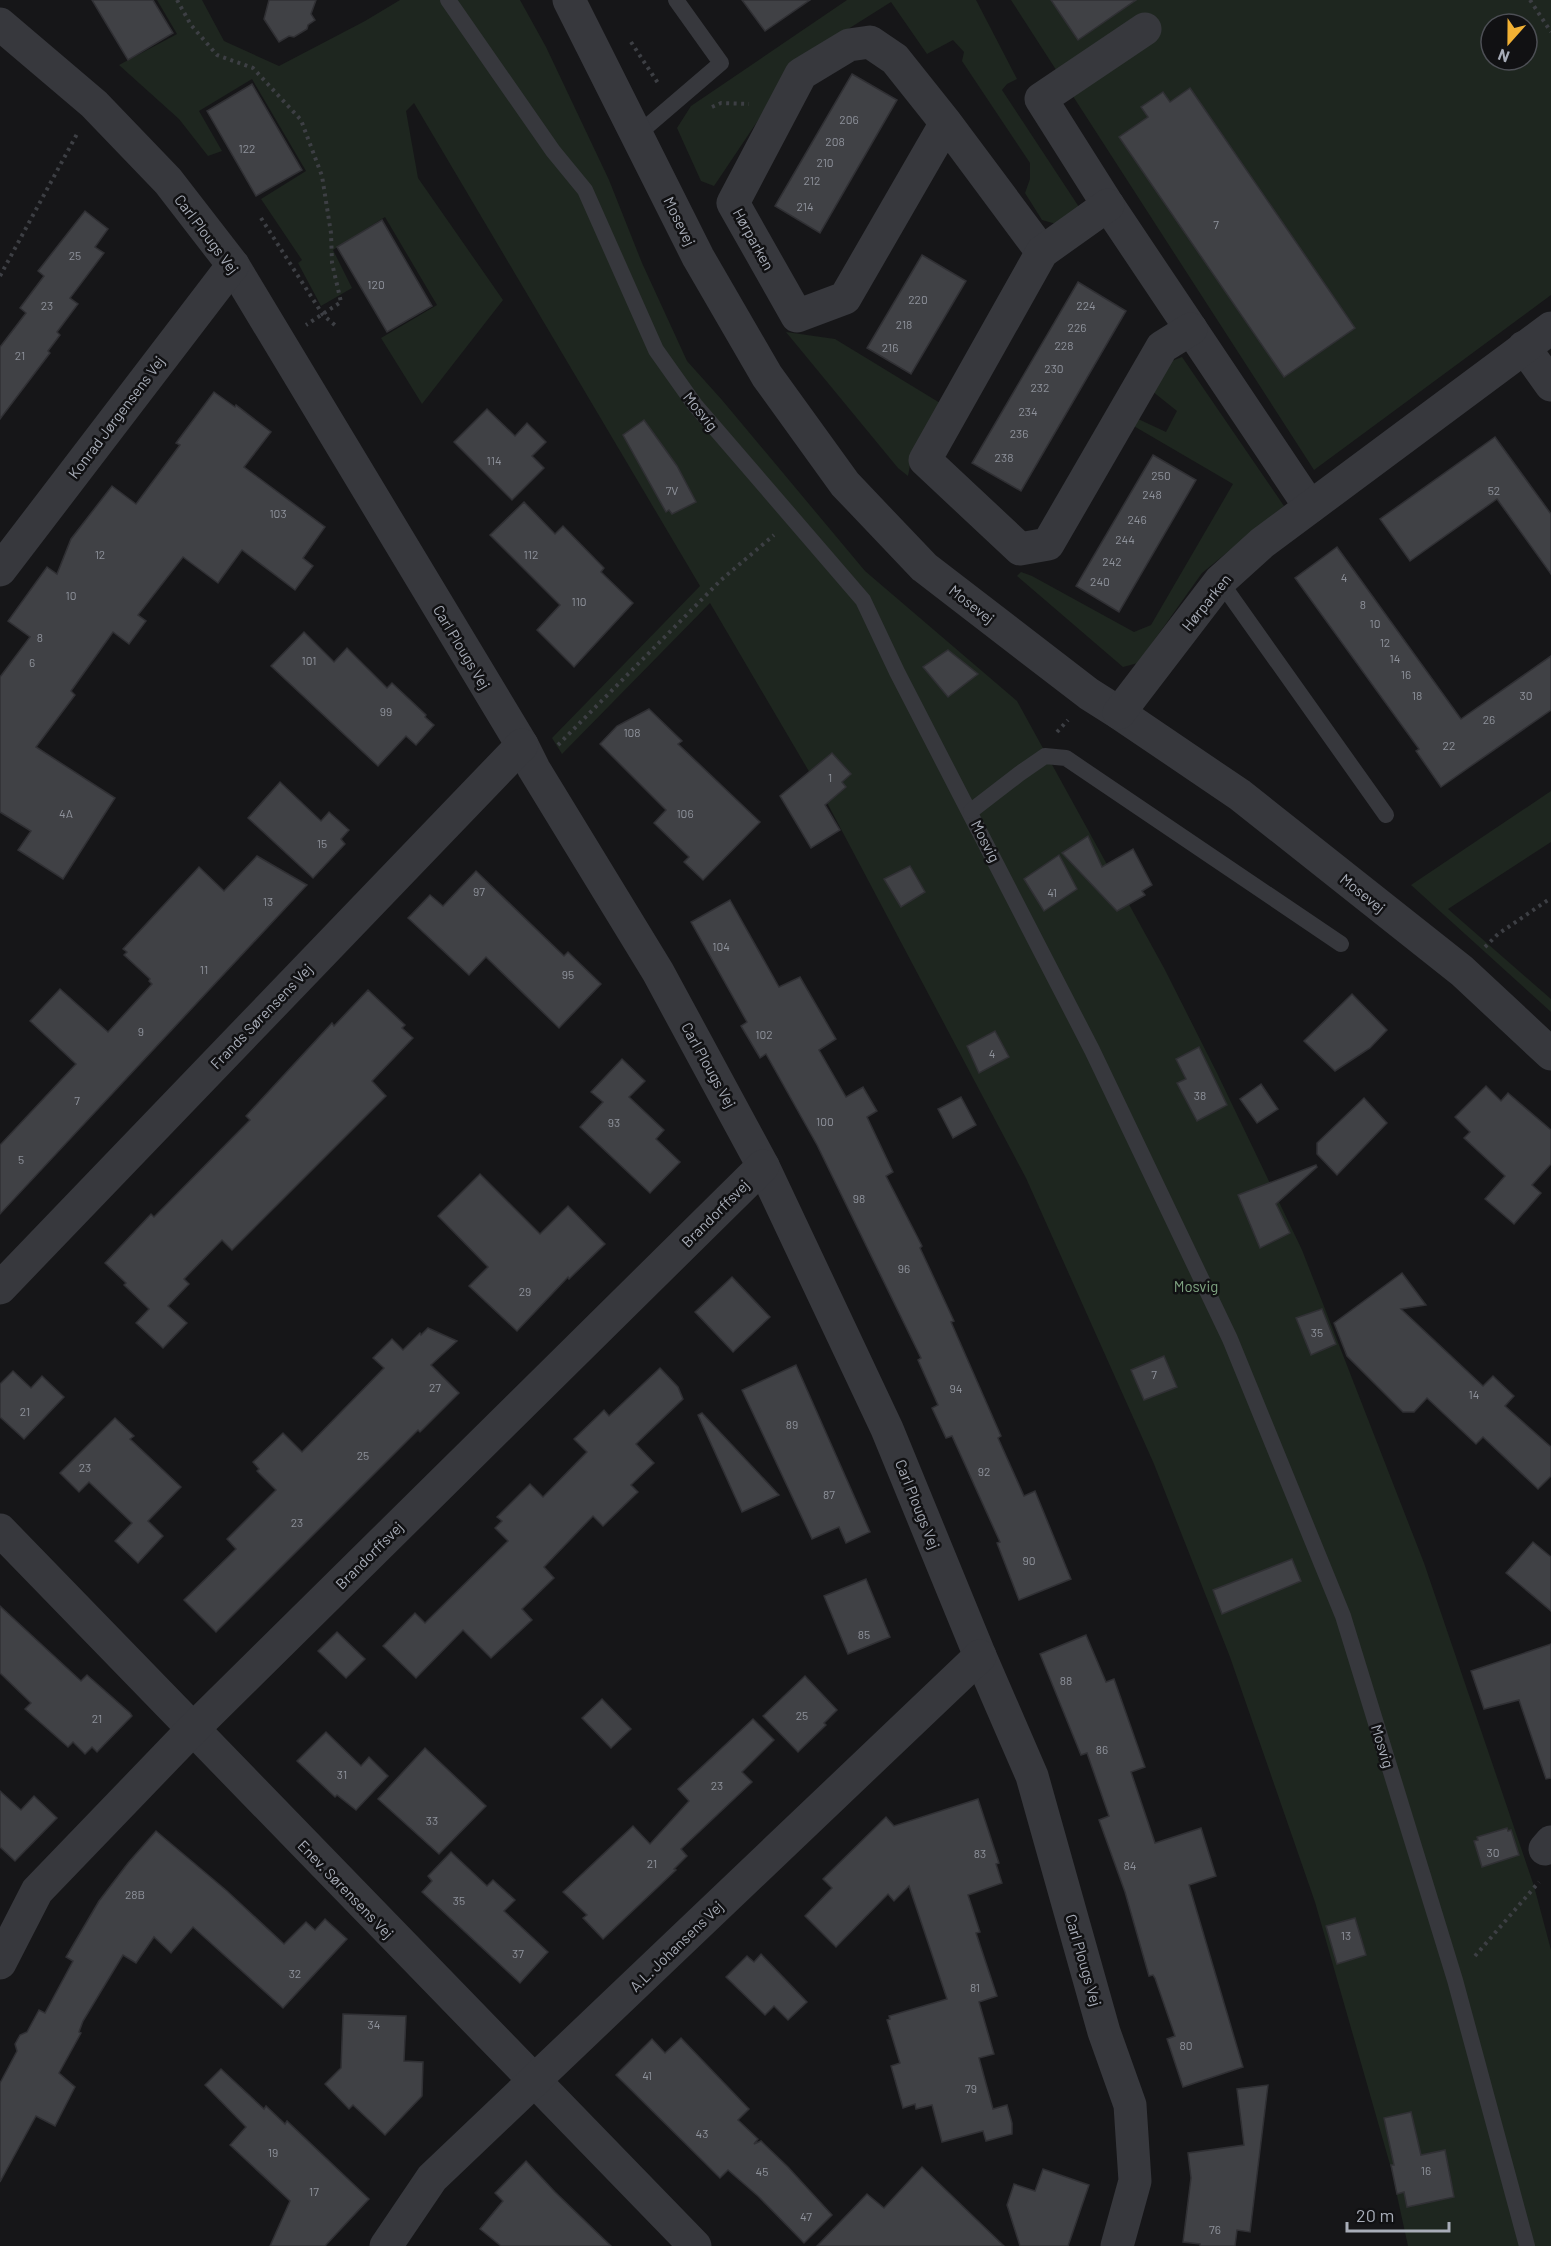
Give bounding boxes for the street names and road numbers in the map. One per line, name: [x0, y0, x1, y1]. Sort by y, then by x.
street label: Carl Plougs Vej: [171, 191, 243, 277]
street label: Mosevej: [660, 193, 700, 249]
street label: Hørparken: [730, 205, 778, 273]
street label: Konrad Jørgensens Vej: [64, 352, 168, 482]
street label: Mosvig: [680, 388, 722, 434]
street label: Hørparken: [1178, 570, 1234, 634]
street label: Mosevej: [946, 581, 998, 627]
street label: Carl Plougs Vej: [430, 602, 494, 692]
street label: Mosvig: [968, 817, 1004, 865]
street label: Mosevej: [1337, 869, 1389, 917]
street label: Frands Sørensens Vej: [206, 960, 316, 1072]
street label: Carl Plougs Vej: [678, 1019, 740, 1111]
street label: Brandorffsvej: [677, 1175, 753, 1251]
street label: Carl Plougs Vej: [892, 1457, 944, 1551]
street label: Brandorffsvej: [331, 1517, 407, 1593]
street label: Mosvig: [1368, 1722, 1398, 1770]
street label: Enev. Sørensens Vej: [294, 1836, 398, 1942]
street label: A.L. Johansens Vej: [626, 1897, 726, 1995]
street label: Carl Plougs Vej: [1062, 1912, 1106, 2008]

